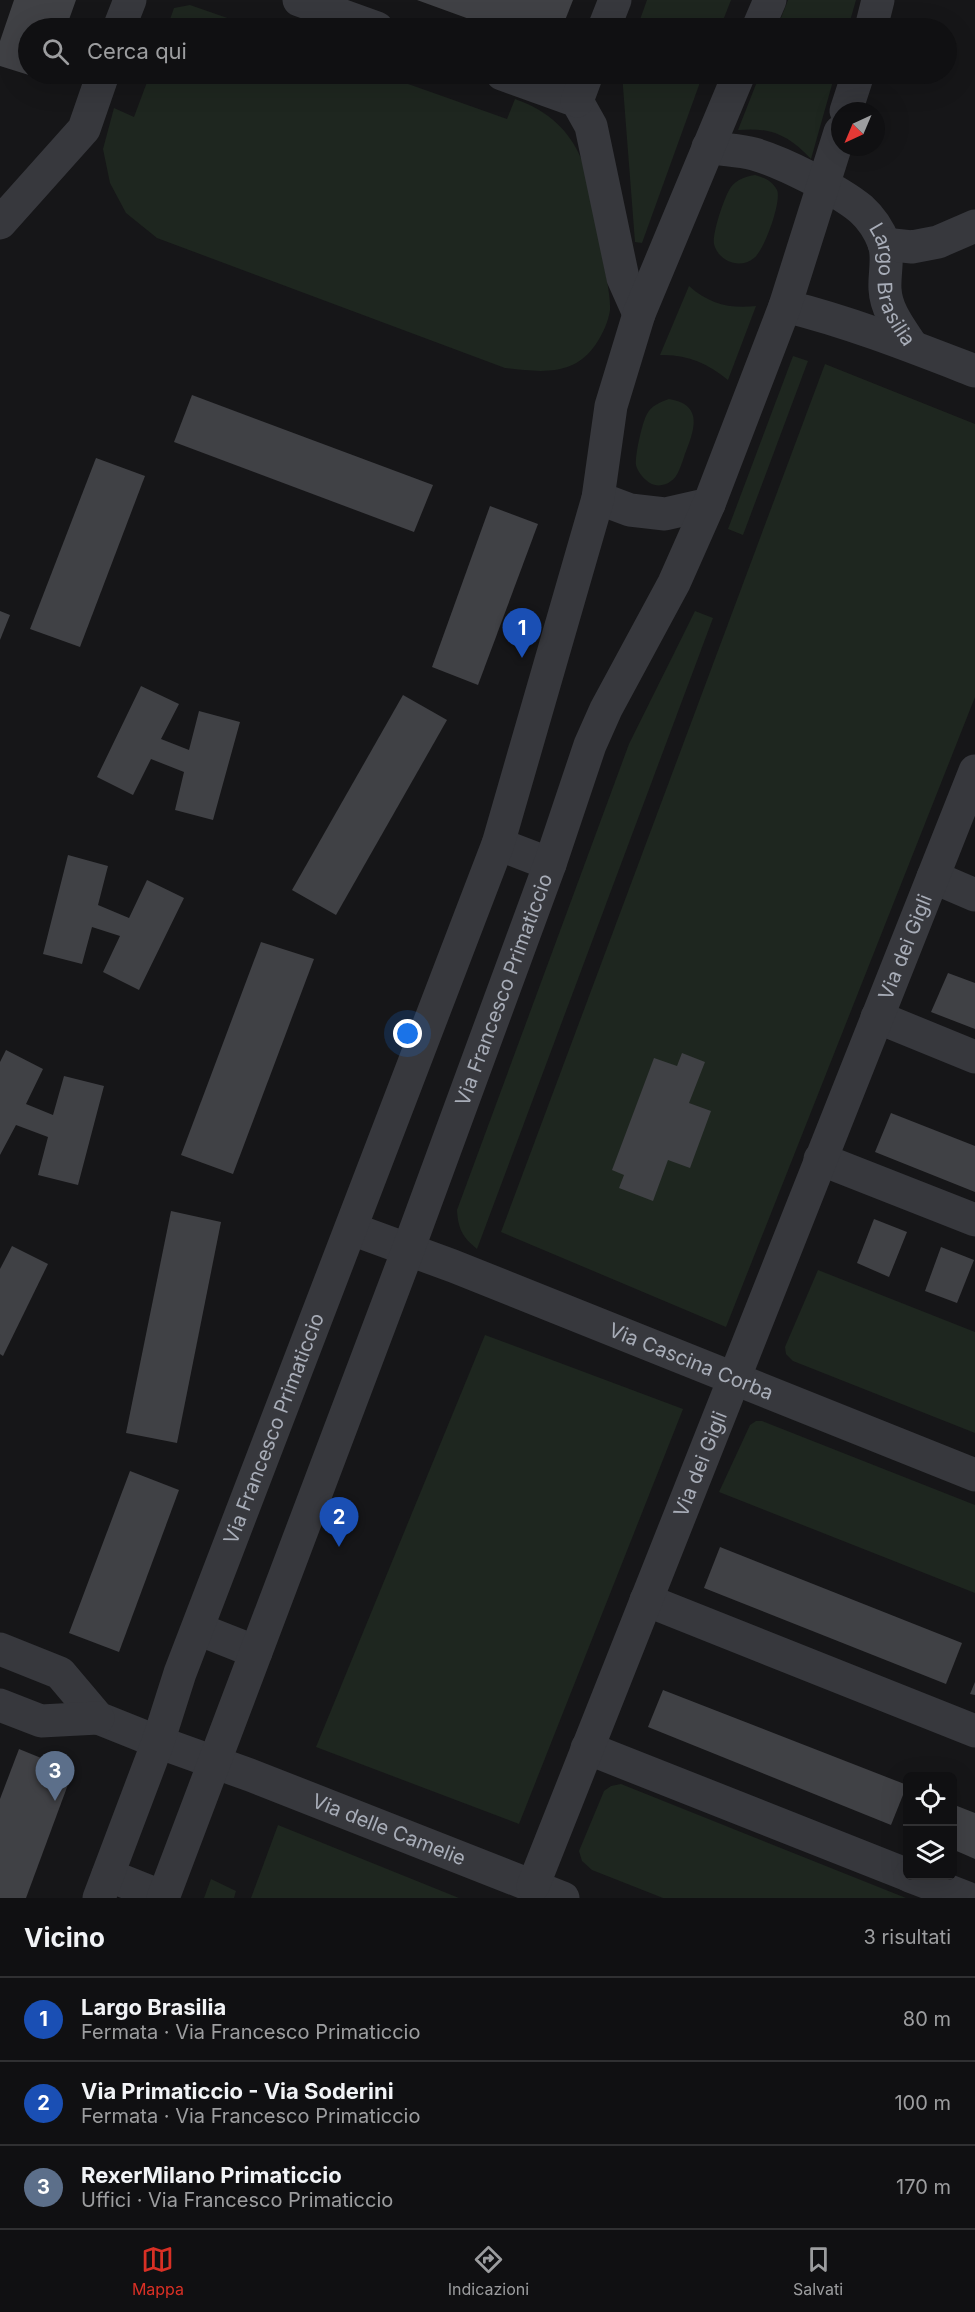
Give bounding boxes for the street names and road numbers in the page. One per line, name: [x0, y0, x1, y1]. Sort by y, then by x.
street label: Largo Brasilia: [864, 219, 920, 350]
street label: Via Francesco Primaticcio: [450, 871, 557, 1109]
street label: Via dei Gigli: [873, 891, 937, 1003]
street label: Via Francesco Primaticcio: [219, 1310, 329, 1547]
street label: Via Cascina Corba: [605, 1318, 777, 1405]
street label: Via dei Gigli: [669, 1408, 732, 1520]
street label: Via delle Camelie: [309, 1789, 469, 1870]

